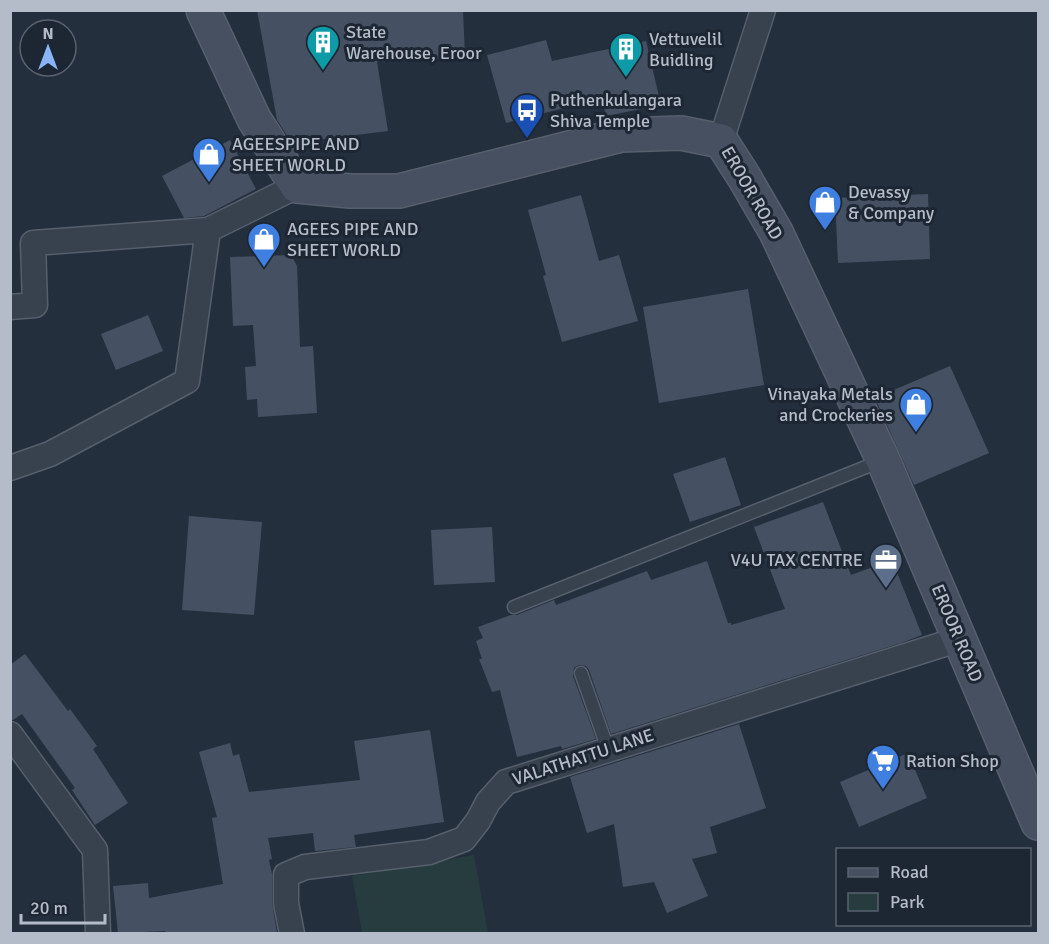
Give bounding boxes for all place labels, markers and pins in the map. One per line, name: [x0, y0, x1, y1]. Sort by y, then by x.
place label: State Warehouse, Eroor: [346, 21, 482, 64]
building icon: State Warehouse, Eroor: [305, 24, 341, 71]
place label: Vettuvelil Buidling: [649, 28, 722, 71]
building icon: Vettuvelil Buidling: [608, 31, 644, 78]
place label: Puthenkulangara Shiva Temple: [550, 89, 682, 132]
bus stop icon: Puthenkulangara Shiva Temple: [509, 92, 545, 139]
place label: AGEESPIPE AND SHEET WORLD: [232, 133, 360, 176]
shop icon: AGEESPIPE AND SHEET WORLD: [191, 136, 227, 183]
place label: Devassy & Company: [848, 181, 935, 224]
shop icon: Devassy & Company: [807, 184, 843, 231]
place label: AGEES PIPE AND SHEET WORLD: [287, 218, 418, 261]
shop icon: AGEES PIPE AND SHEET WORLD: [246, 221, 282, 268]
place label: Vinayaka Metals and Crockeries: [768, 383, 893, 426]
shop icon: Vinayaka Metals and Crockeries: [898, 386, 934, 433]
office icon: V4U TAX CENTRE: [868, 542, 904, 589]
place label: V4U TAX CENTRE: [731, 549, 863, 571]
supermarket icon: Ration Shop: [865, 743, 901, 790]
place label: Ration Shop: [906, 750, 999, 772]

